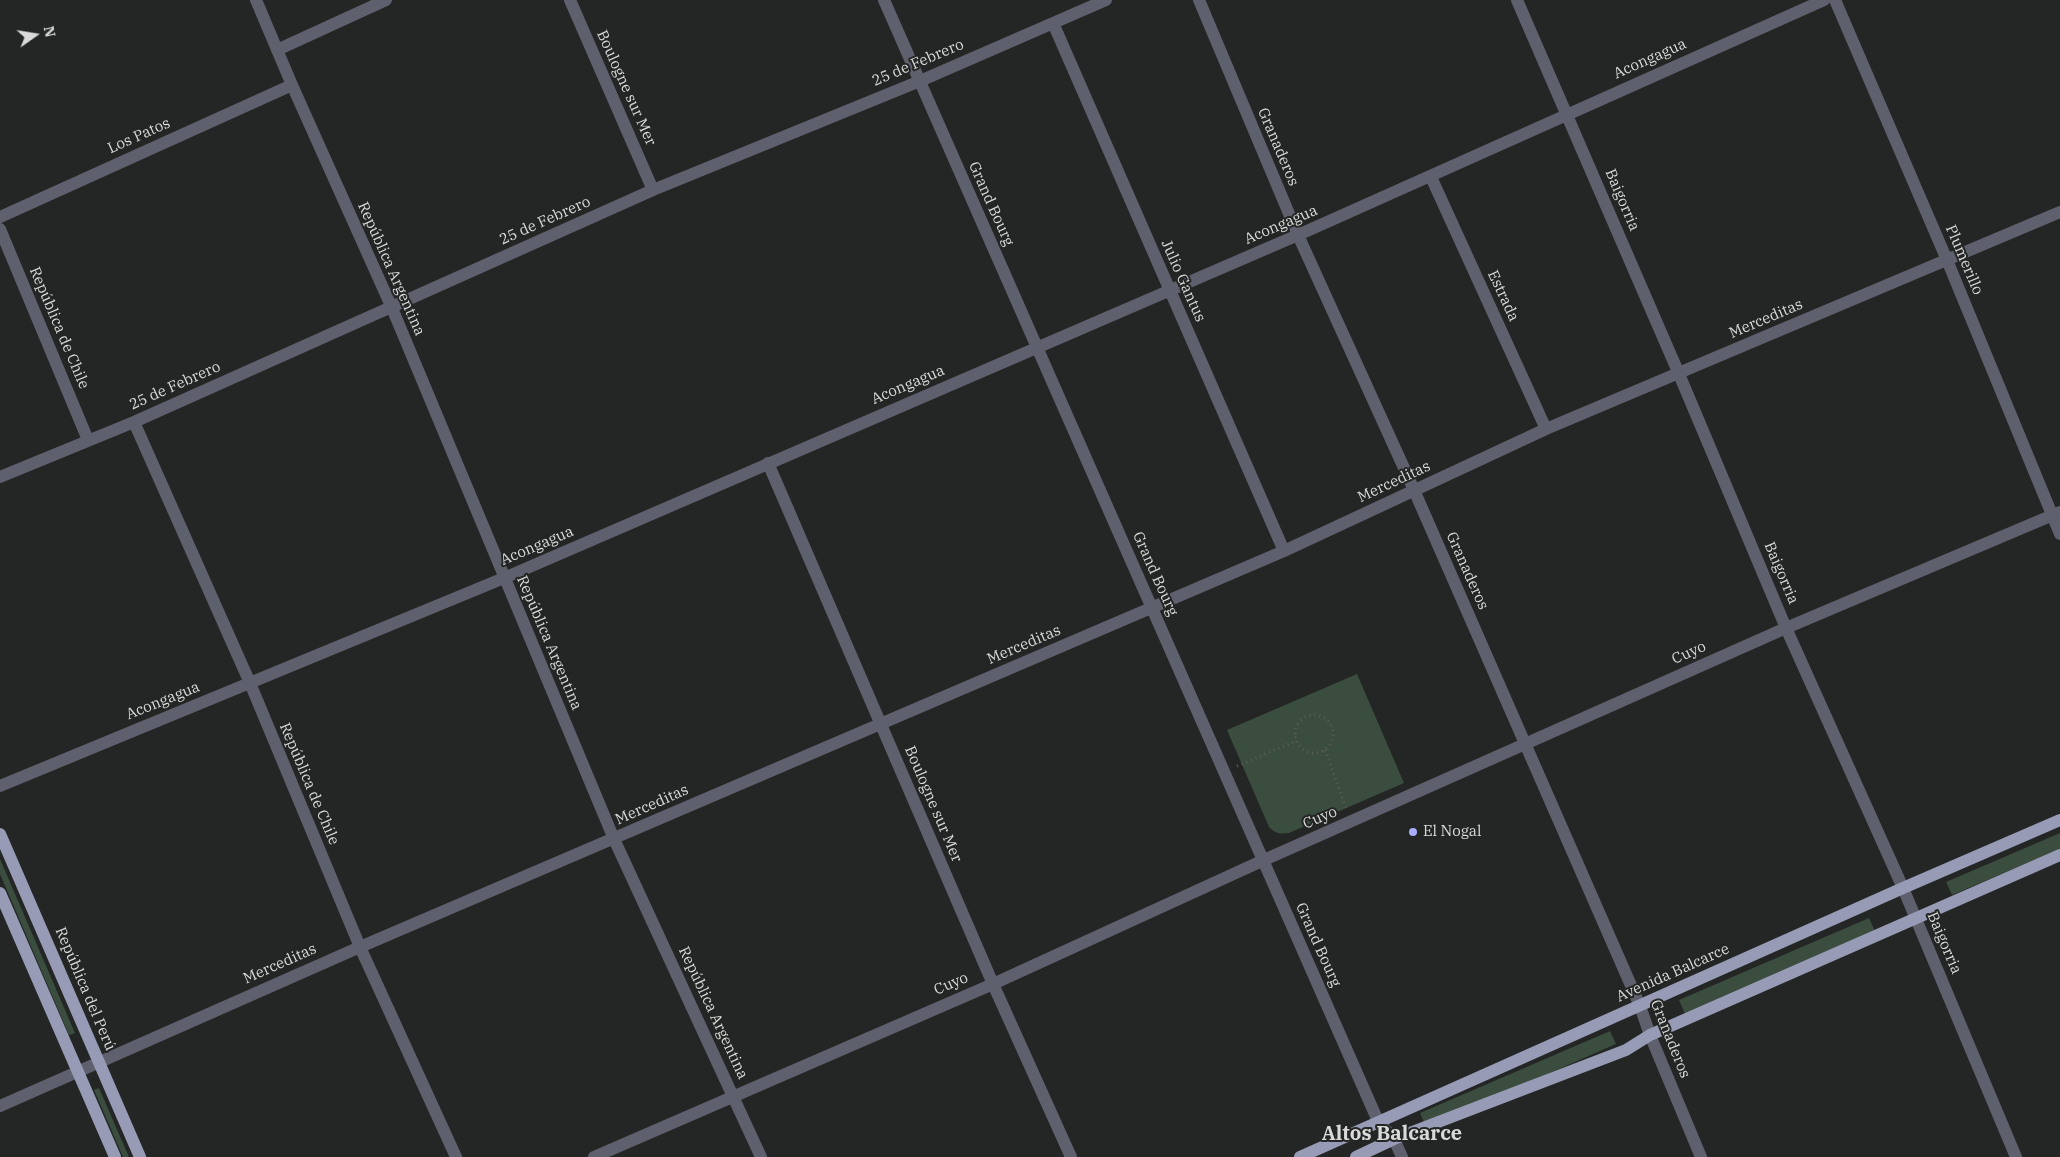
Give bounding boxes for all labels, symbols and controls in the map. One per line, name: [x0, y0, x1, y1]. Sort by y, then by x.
north arrow: [10, 10, 60, 60]
text: N: [40, 24, 60, 39]
street label: Boulogne sur Mer: [592, 27, 660, 149]
street label: Acongagua: [1611, 35, 1689, 83]
street label: 25 de Febrero: [870, 36, 966, 90]
street label: Granaderos: [1253, 105, 1303, 189]
street label: Los Patos: [105, 114, 173, 158]
street label: Grand Bourg: [964, 159, 1018, 249]
street label: Baigorria: [1601, 166, 1643, 234]
street label: 25 de Febrero: [497, 193, 593, 249]
street label: República Argentina: [353, 199, 429, 339]
street label: Acongagua: [1242, 202, 1320, 248]
street label: Plumerillo: [1941, 222, 1987, 298]
street label: Julio Gantus: [1157, 237, 1209, 325]
street label: República de Chile: [25, 264, 93, 392]
street label: Estrada: [1483, 268, 1523, 324]
street label: Merceditas: [1726, 295, 1806, 343]
street label: 25 de Febrero: [127, 358, 223, 414]
street label: Acongagua: [869, 362, 947, 408]
street label: Merceditas: [1355, 457, 1433, 507]
street label: Acongagua: [498, 523, 576, 569]
street label: Grand Bourg: [1128, 529, 1182, 619]
street label: Granaderos: [1442, 529, 1492, 613]
street label: Baigorria: [1760, 539, 1802, 607]
street label: República Argentina: [513, 573, 585, 713]
street label: Merceditas: [984, 621, 1064, 669]
street label: Cuyo: [1669, 638, 1709, 668]
street label: Acongagua: [124, 678, 202, 724]
street label: República de Chile: [275, 720, 343, 848]
street label: Boulogne sur Mer: [900, 743, 966, 865]
street label: Merceditas: [613, 781, 691, 829]
street label: Cuyo: [1300, 803, 1340, 833]
place label: El Nogal: [1423, 823, 1481, 841]
marker: El Nogal: [1407, 826, 1419, 838]
street label: Grand Bourg: [1291, 900, 1345, 990]
street label: Baigorria: [1923, 909, 1965, 977]
street label: República del Perú: [51, 925, 119, 1053]
street label: Merceditas: [241, 940, 319, 988]
street label: Avenida Balcarce: [1614, 940, 1732, 1006]
street label: República Argentina: [674, 944, 752, 1082]
street label: Cuyo: [931, 969, 971, 999]
street label: Granaderos: [1646, 997, 1694, 1081]
district label: Altos Balcarce: [1322, 1122, 1462, 1146]

